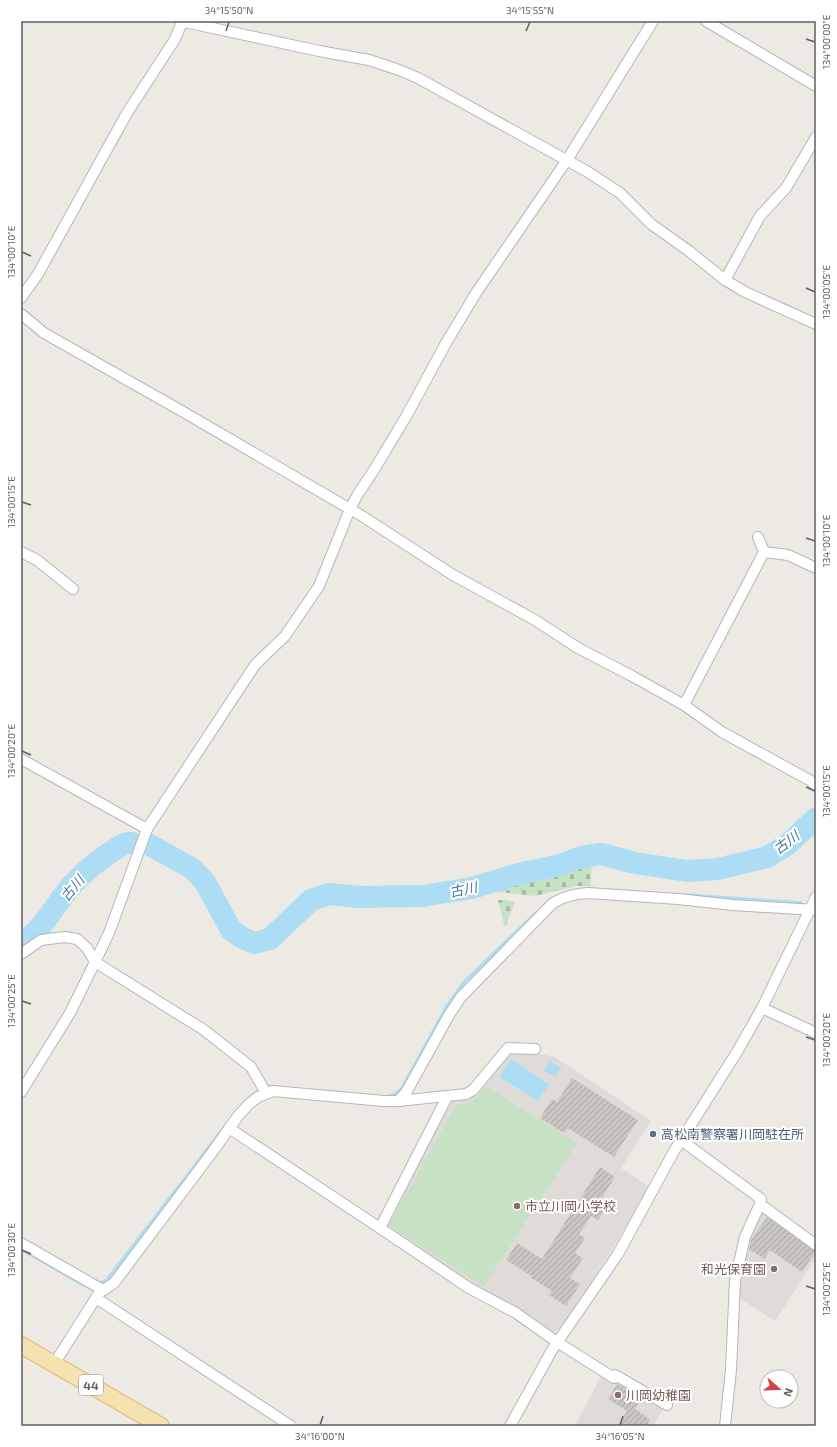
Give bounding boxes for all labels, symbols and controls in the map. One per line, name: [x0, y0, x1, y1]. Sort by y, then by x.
text: 34°15'50"N: [205, 4, 253, 16]
text: 34°15'55"N: [506, 4, 554, 16]
text: 134°00'00"E: [820, 14, 832, 69]
text: 134°00'10"E: [5, 225, 17, 278]
text: 134°00'05"E: [820, 265, 832, 319]
text: 134°00'15"E: [5, 476, 17, 528]
text: 134°00'10"E: [820, 514, 832, 567]
text: 134°00'20"E: [5, 723, 17, 778]
text: 134°00'15"E: [820, 765, 832, 817]
water label: 古川: [770, 826, 804, 857]
water label: 古川: [56, 870, 89, 904]
water label: 古川: [448, 877, 480, 900]
text: 134°00'25"E: [5, 974, 17, 1028]
text: 134°00'20"E: [820, 1012, 832, 1067]
place label: 高松南警察署川岡駐在所: [661, 1126, 804, 1142]
marker: 高松南警察署川岡駐在所: [648, 1129, 658, 1139]
place label: 市立川岡小学校: [525, 1198, 616, 1214]
marker: 市立川岡小学校: [512, 1201, 522, 1211]
text: 134°00'30"E: [5, 1223, 17, 1277]
place label: 和光保育園: [701, 1261, 766, 1277]
text: 134°00'25"E: [820, 1262, 832, 1316]
marker: 和光保育園: [769, 1264, 779, 1274]
north arrow: [759, 1369, 799, 1409]
road number: 44: [79, 1375, 103, 1395]
place label: 川岡幼稚園: [626, 1387, 691, 1403]
text: N: [781, 1387, 796, 1399]
marker: 川岡幼稚園: [613, 1390, 623, 1400]
text: 34°16'00"N: [295, 1430, 345, 1442]
text: 34°16'05"N: [595, 1430, 645, 1442]

